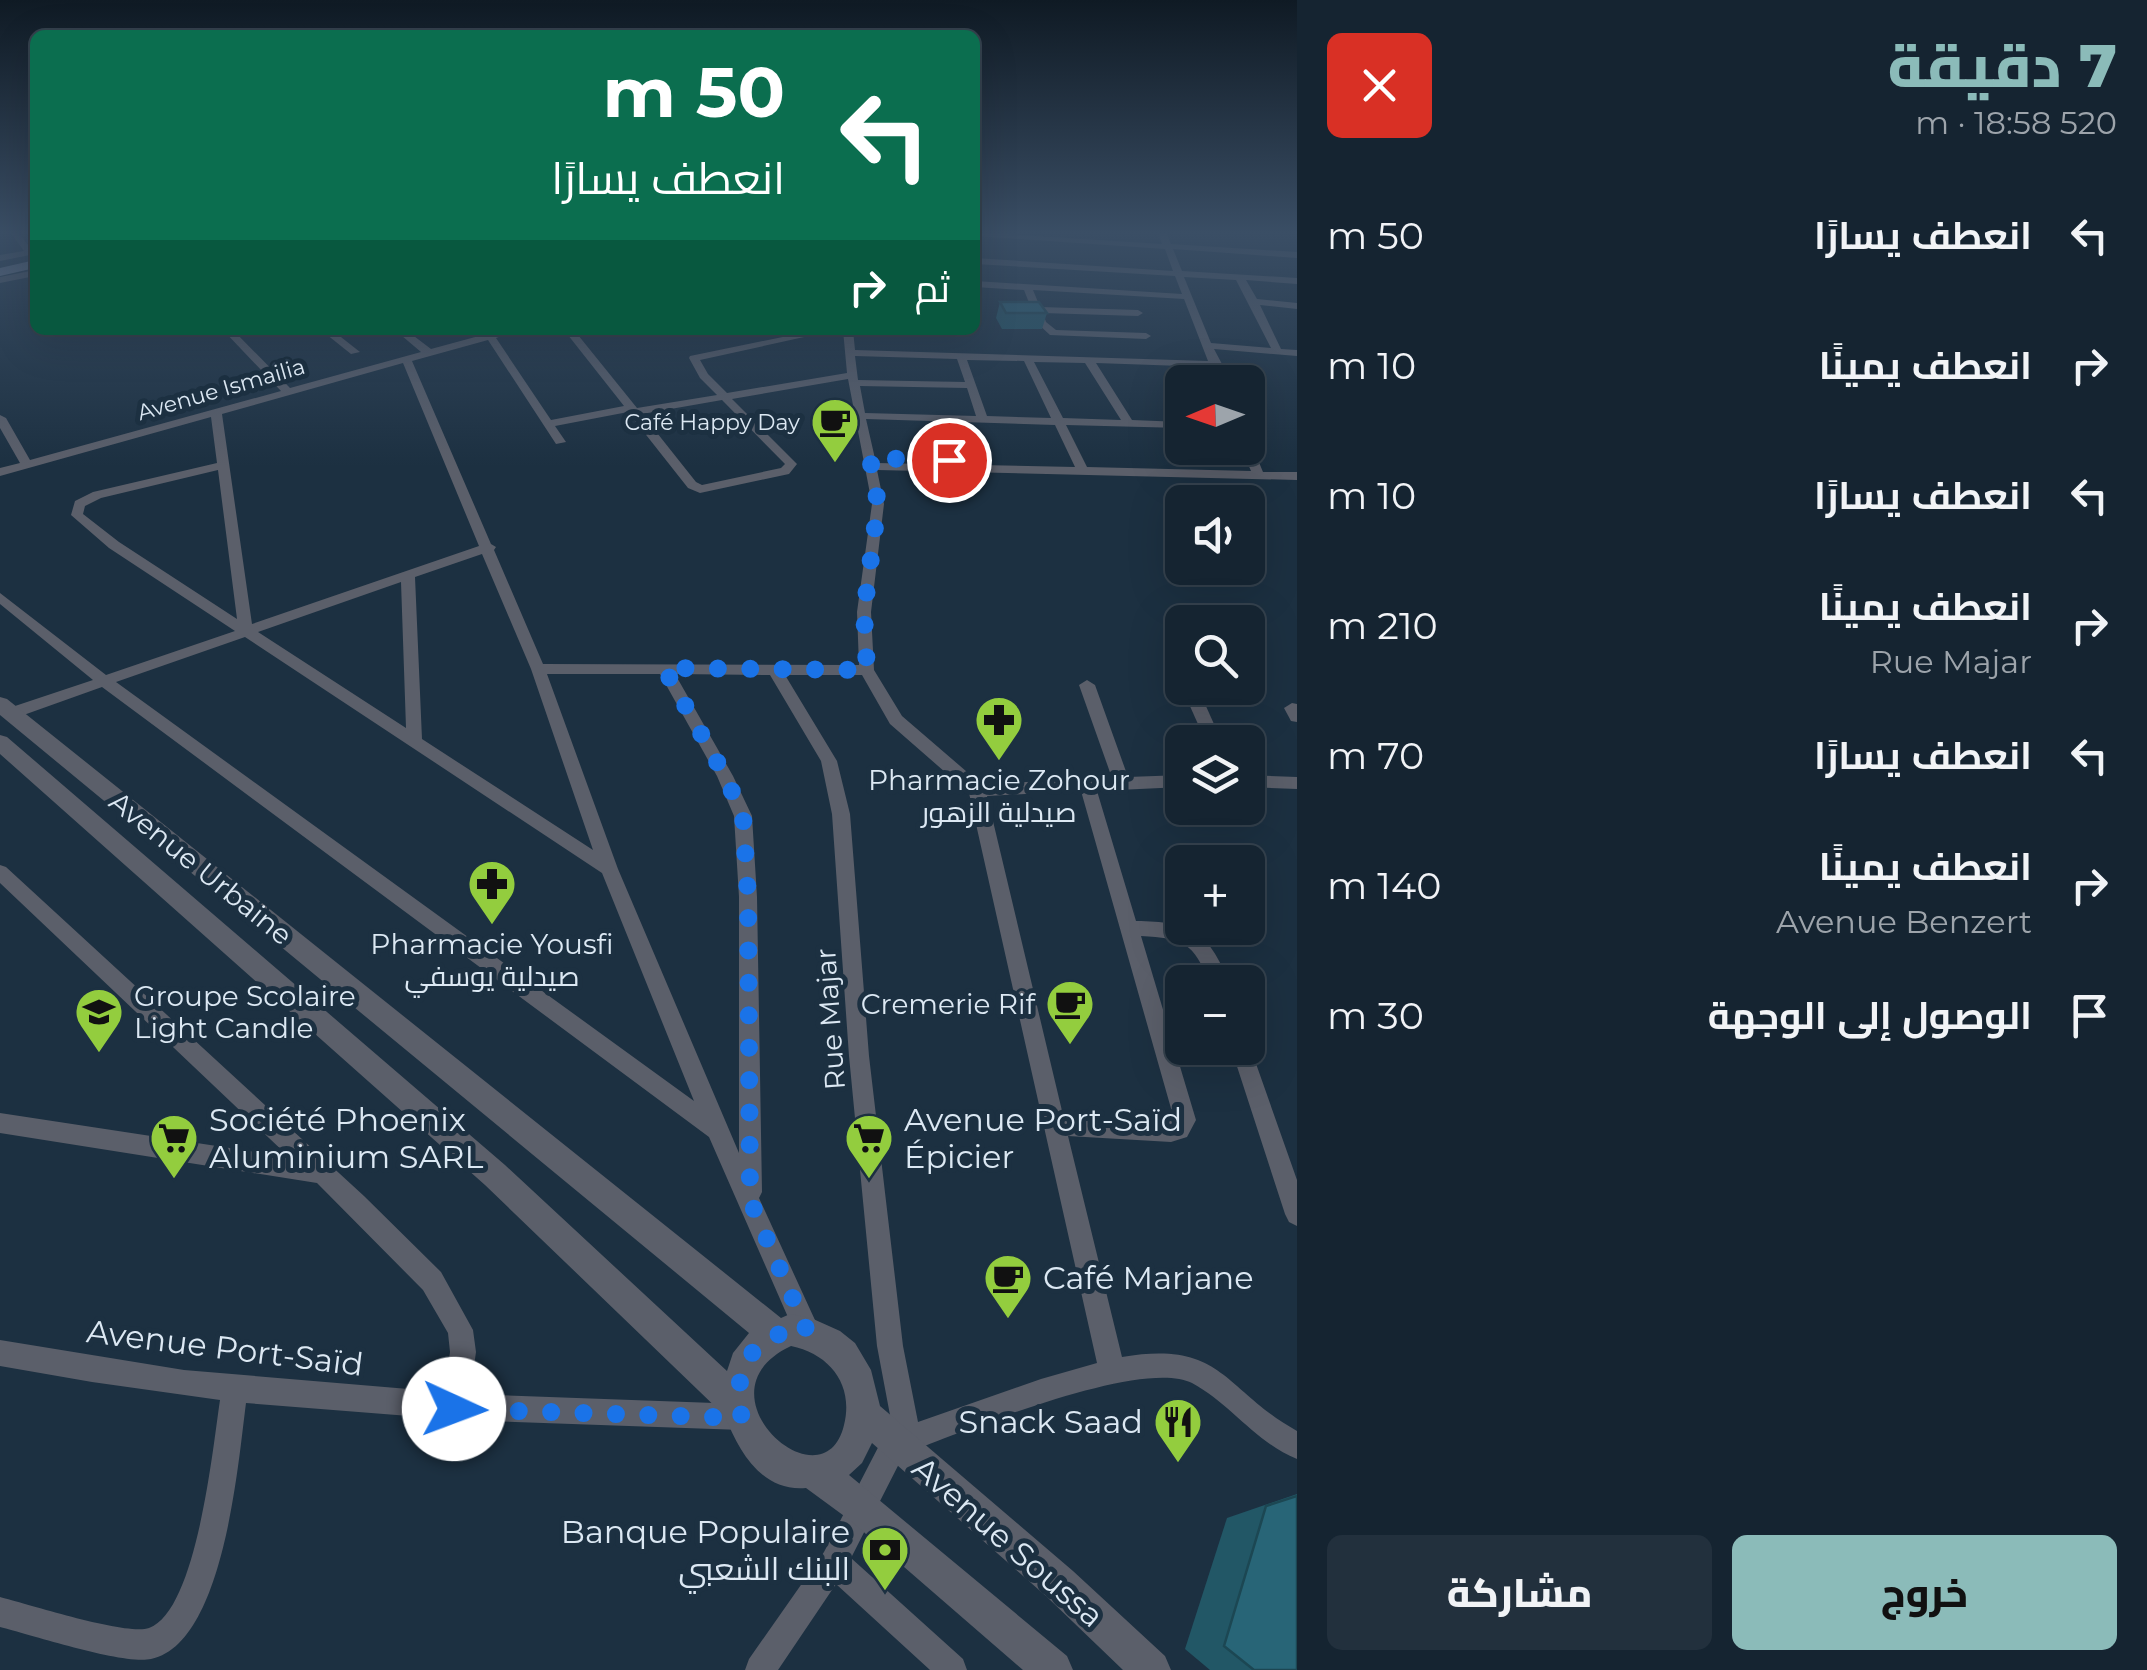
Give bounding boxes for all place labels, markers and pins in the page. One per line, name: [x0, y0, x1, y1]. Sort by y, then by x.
cafe icon: Café Happy Day: [809, 396, 861, 464]
place label: Café Happy Day: [625, 409, 800, 436]
pin: [907, 418, 992, 503]
pharmacy icon: Pharmacie Zohour صيدلية الزهور: [973, 694, 1025, 762]
place label: Pharmacie Zohour صيدلية الزهور: [868, 763, 1130, 829]
pharmacy icon: Pharmacie Yousfi صيدلية يوسفي: [466, 858, 518, 926]
place label: Pharmacie Yousfi صيدلية يوسفي: [370, 927, 614, 998]
cafe icon: Cremerie Rif: [1044, 978, 1096, 1046]
place label: Groupe Scolaire Light Candle: [134, 979, 356, 1045]
school or university icon: Groupe Scolaire Light Candle: [73, 986, 125, 1054]
place label: Cremerie Rif: [861, 987, 1036, 1021]
place label: Société Phoenix Aluminium SARL: [209, 1100, 483, 1176]
place label: Avenue Port-Saïd Épicier: [904, 1100, 1182, 1176]
supermarket icon: Société Phoenix Aluminium SARL: [148, 1112, 200, 1180]
supermarket icon: Avenue Port-Saïd Épicier: [843, 1112, 895, 1180]
cafe icon: Café Marjane: [982, 1252, 1034, 1320]
place label: Café Marjane: [1043, 1258, 1253, 1297]
restaurant icon: Snack Saad: [1152, 1396, 1204, 1464]
place label: Snack Saad: [958, 1402, 1143, 1441]
place label: Banque Populaire البنك الشعبي: [561, 1512, 850, 1594]
bank icon: Banque Populaire البنك الشعبي: [859, 1524, 911, 1592]

